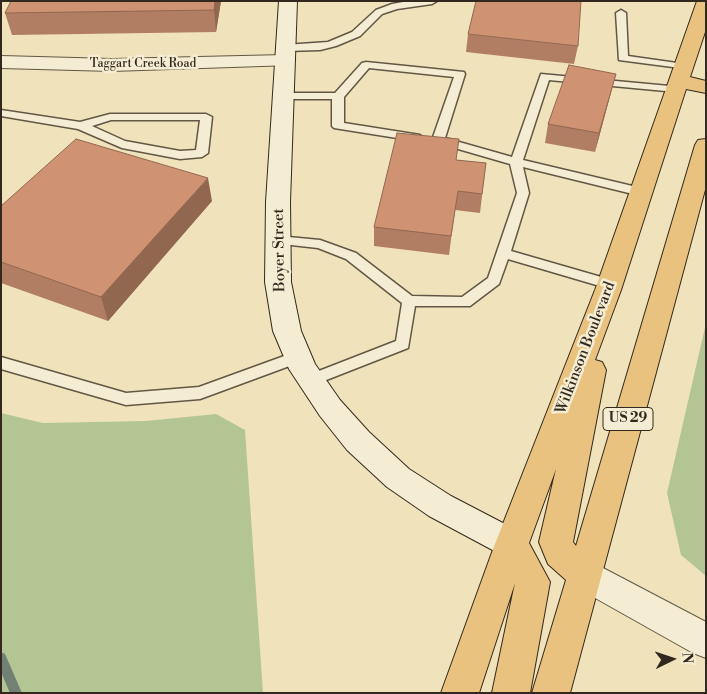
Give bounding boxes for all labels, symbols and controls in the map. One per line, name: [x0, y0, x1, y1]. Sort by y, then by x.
street label: Taggart Creek Road: [90, 57, 196, 71]
street label: Boyer Street: [270, 208, 290, 292]
street label: Wilkinson Boulevard: [552, 279, 620, 417]
road number: US 29: [603, 408, 653, 430]
north arrow: [647, 634, 697, 684]
text: N: [678, 652, 696, 664]

